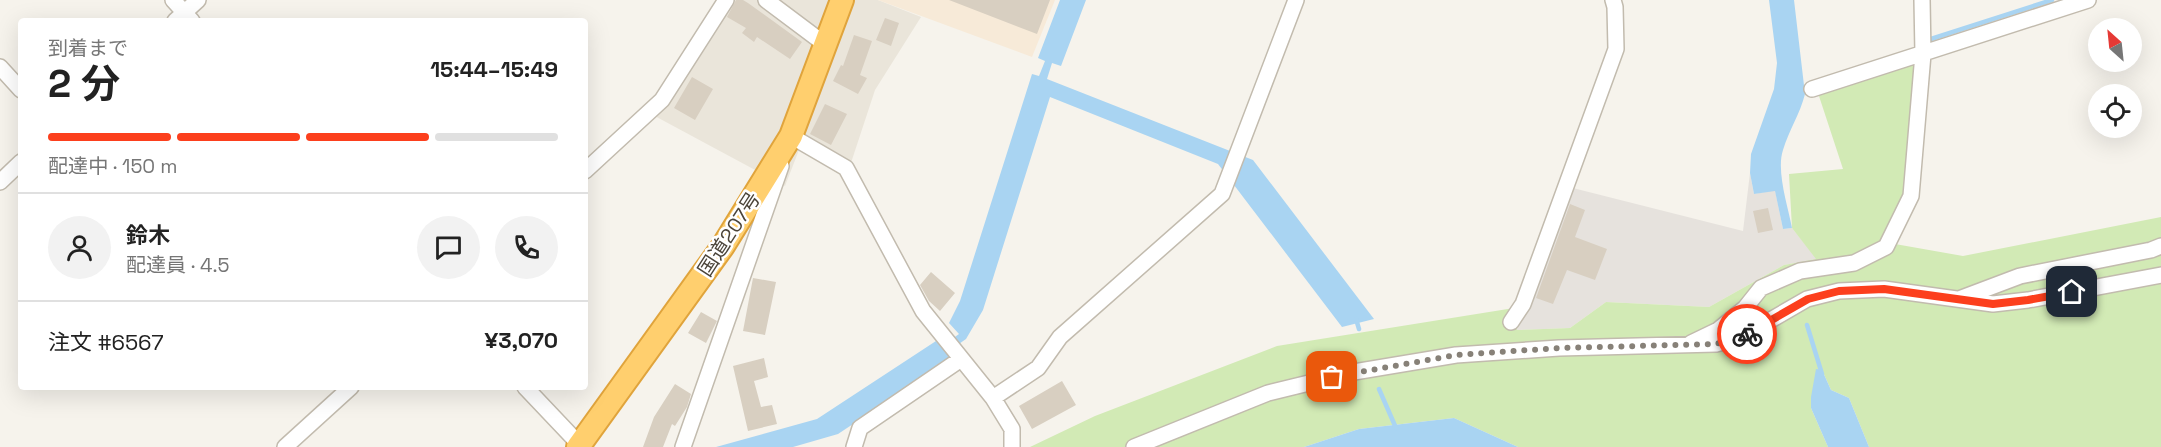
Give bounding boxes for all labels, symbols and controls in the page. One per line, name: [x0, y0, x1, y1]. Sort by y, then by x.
north arrow: [2088, 18, 2142, 72]
map controls: [2088, 18, 2142, 138]
text: 到着まで: [48, 35, 128, 61]
text: 15:44–15:49: [430, 55, 558, 83]
text: 2 分: [48, 59, 120, 108]
button: locate: [2088, 84, 2142, 138]
text: 配達中 · 150 m: [48, 153, 178, 179]
street label: 国道207号: [692, 187, 766, 281]
button: person: [48, 216, 111, 279]
button: chat: [417, 216, 480, 279]
button: phone: [495, 216, 558, 279]
text: 鈴木: [126, 221, 170, 249]
text: 配達員 · 4.5: [126, 252, 230, 278]
pin: [2046, 266, 2097, 317]
icon: home: [2055, 275, 2088, 308]
courier: [1717, 304, 1777, 364]
icon: bike: [1731, 318, 1764, 351]
text: ¥3,070: [485, 326, 558, 354]
text: 注文 #6567: [48, 328, 164, 356]
pin: [1306, 351, 1357, 402]
icon: bag: [1315, 360, 1348, 393]

